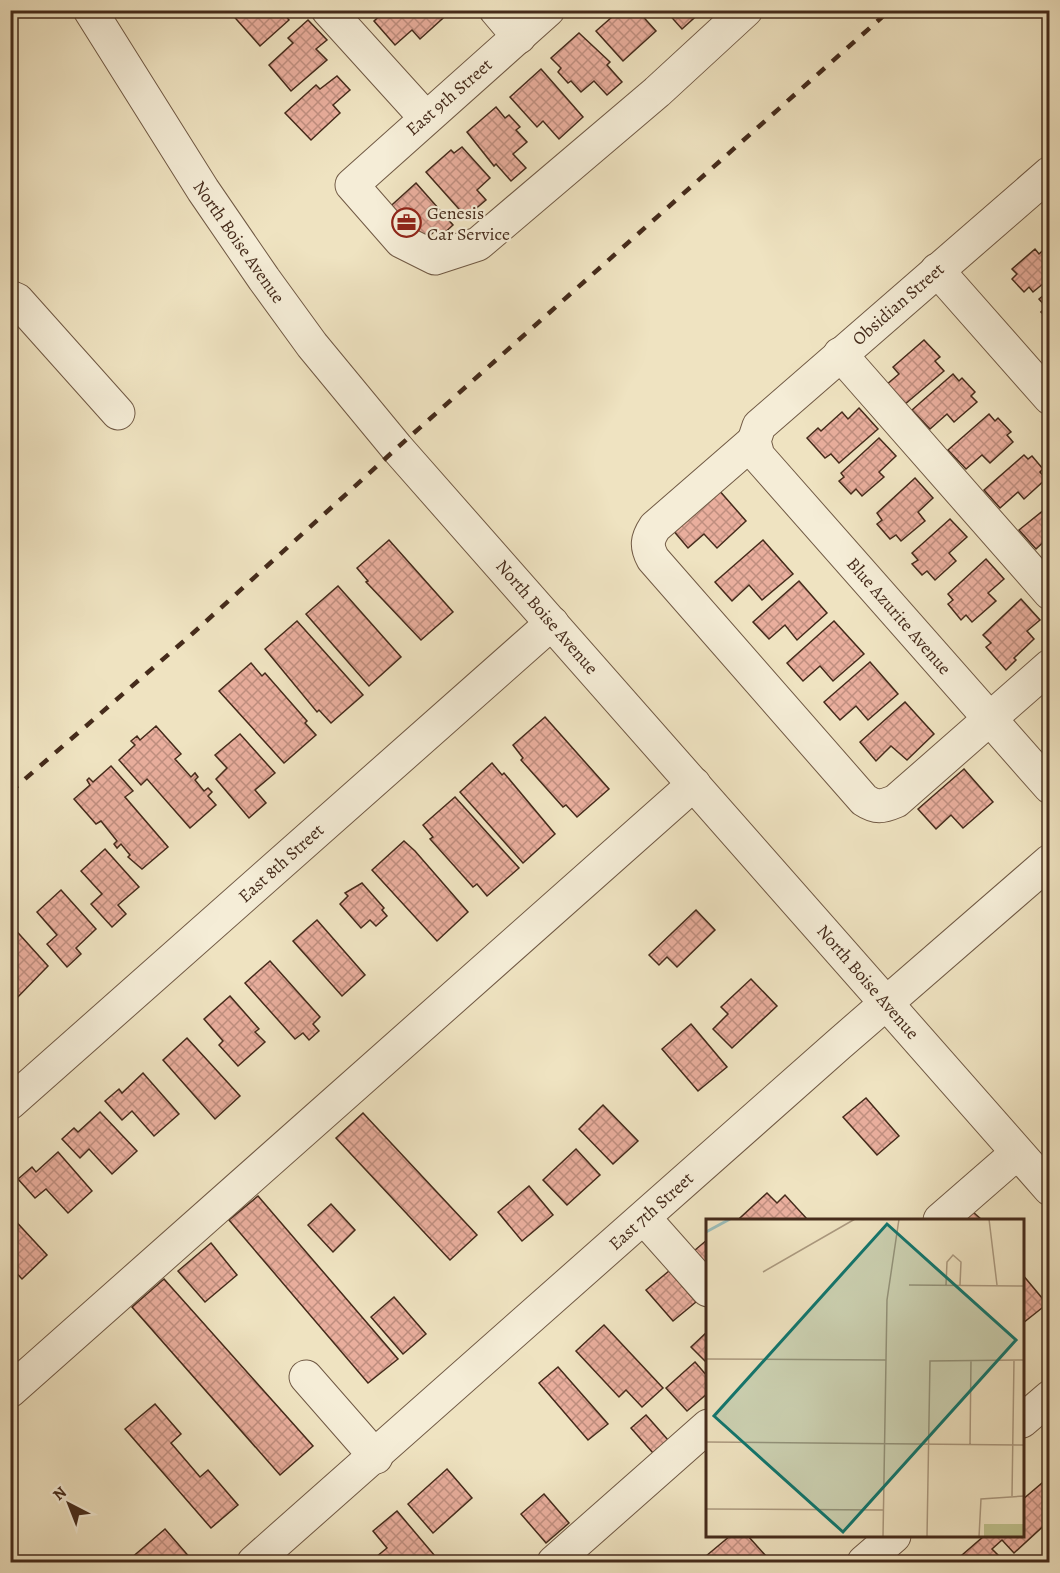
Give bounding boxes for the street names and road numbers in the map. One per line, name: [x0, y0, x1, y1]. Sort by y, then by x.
street label: East 9th Street: [401, 53, 497, 141]
street label: North Boise Avenue: [188, 176, 290, 308]
street label: Obsidian Street: [847, 257, 949, 351]
street label: Blue Azurite Avenue: [841, 552, 957, 680]
street label: North Boise Avenue: [490, 555, 604, 679]
street label: East 8th Street: [233, 818, 329, 908]
street label: North Boise Avenue: [811, 920, 925, 1044]
street label: East 7th Street: [603, 1166, 699, 1255]

